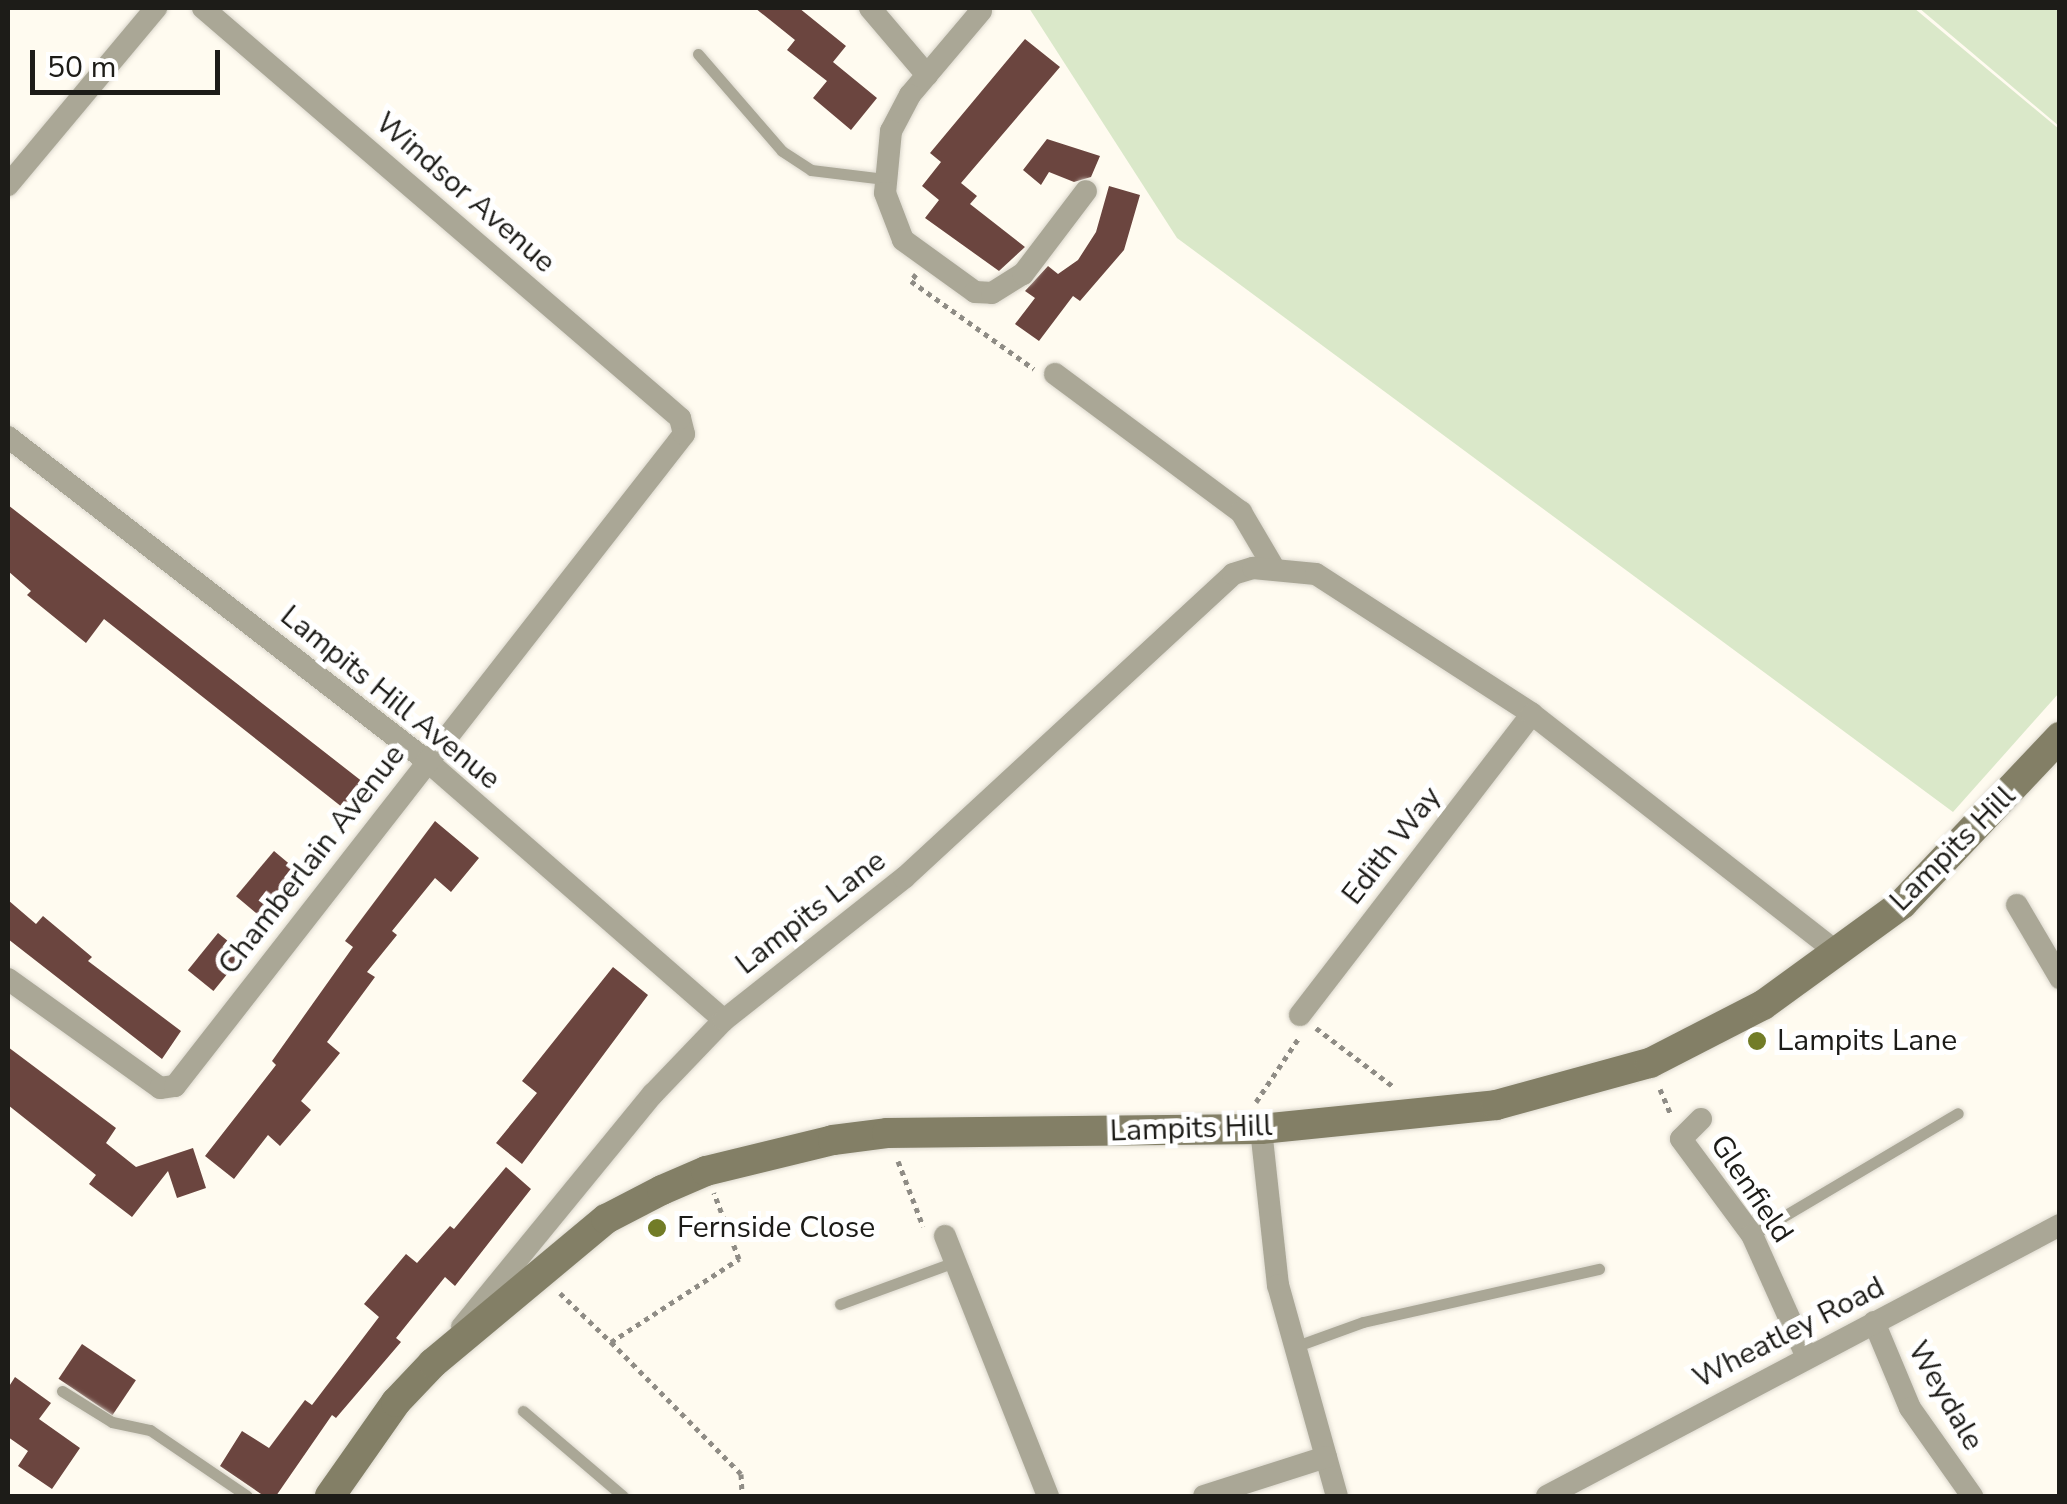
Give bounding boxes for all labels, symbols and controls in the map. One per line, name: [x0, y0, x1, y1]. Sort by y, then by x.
scale bar: [35, 30, 225, 92]
text: 50 m: [47, 47, 116, 88]
street label: Windsor Avenue: [368, 105, 562, 281]
street label: Lampits Hill Avenue: [273, 598, 507, 798]
street label: Chamberlain Avenue: [211, 738, 413, 982]
street label: Lampits Hill: [1883, 779, 2023, 919]
street label: Edith Way: [1335, 780, 1449, 912]
street label: Lampits Lane: [729, 843, 893, 983]
place label: Lampits Lane: [1777, 1023, 1957, 1059]
marker: Lampits Lane: [1746, 1030, 1768, 1052]
street label: Lampits Hill: [1109, 1108, 1273, 1150]
street label: Glenfield: [1702, 1128, 1800, 1250]
place label: Fernside Close: [677, 1210, 875, 1246]
marker: Fernside Close: [646, 1217, 668, 1239]
street label: Wheatley Road: [1687, 1269, 1891, 1397]
street label: Weydale: [1899, 1335, 1991, 1457]

